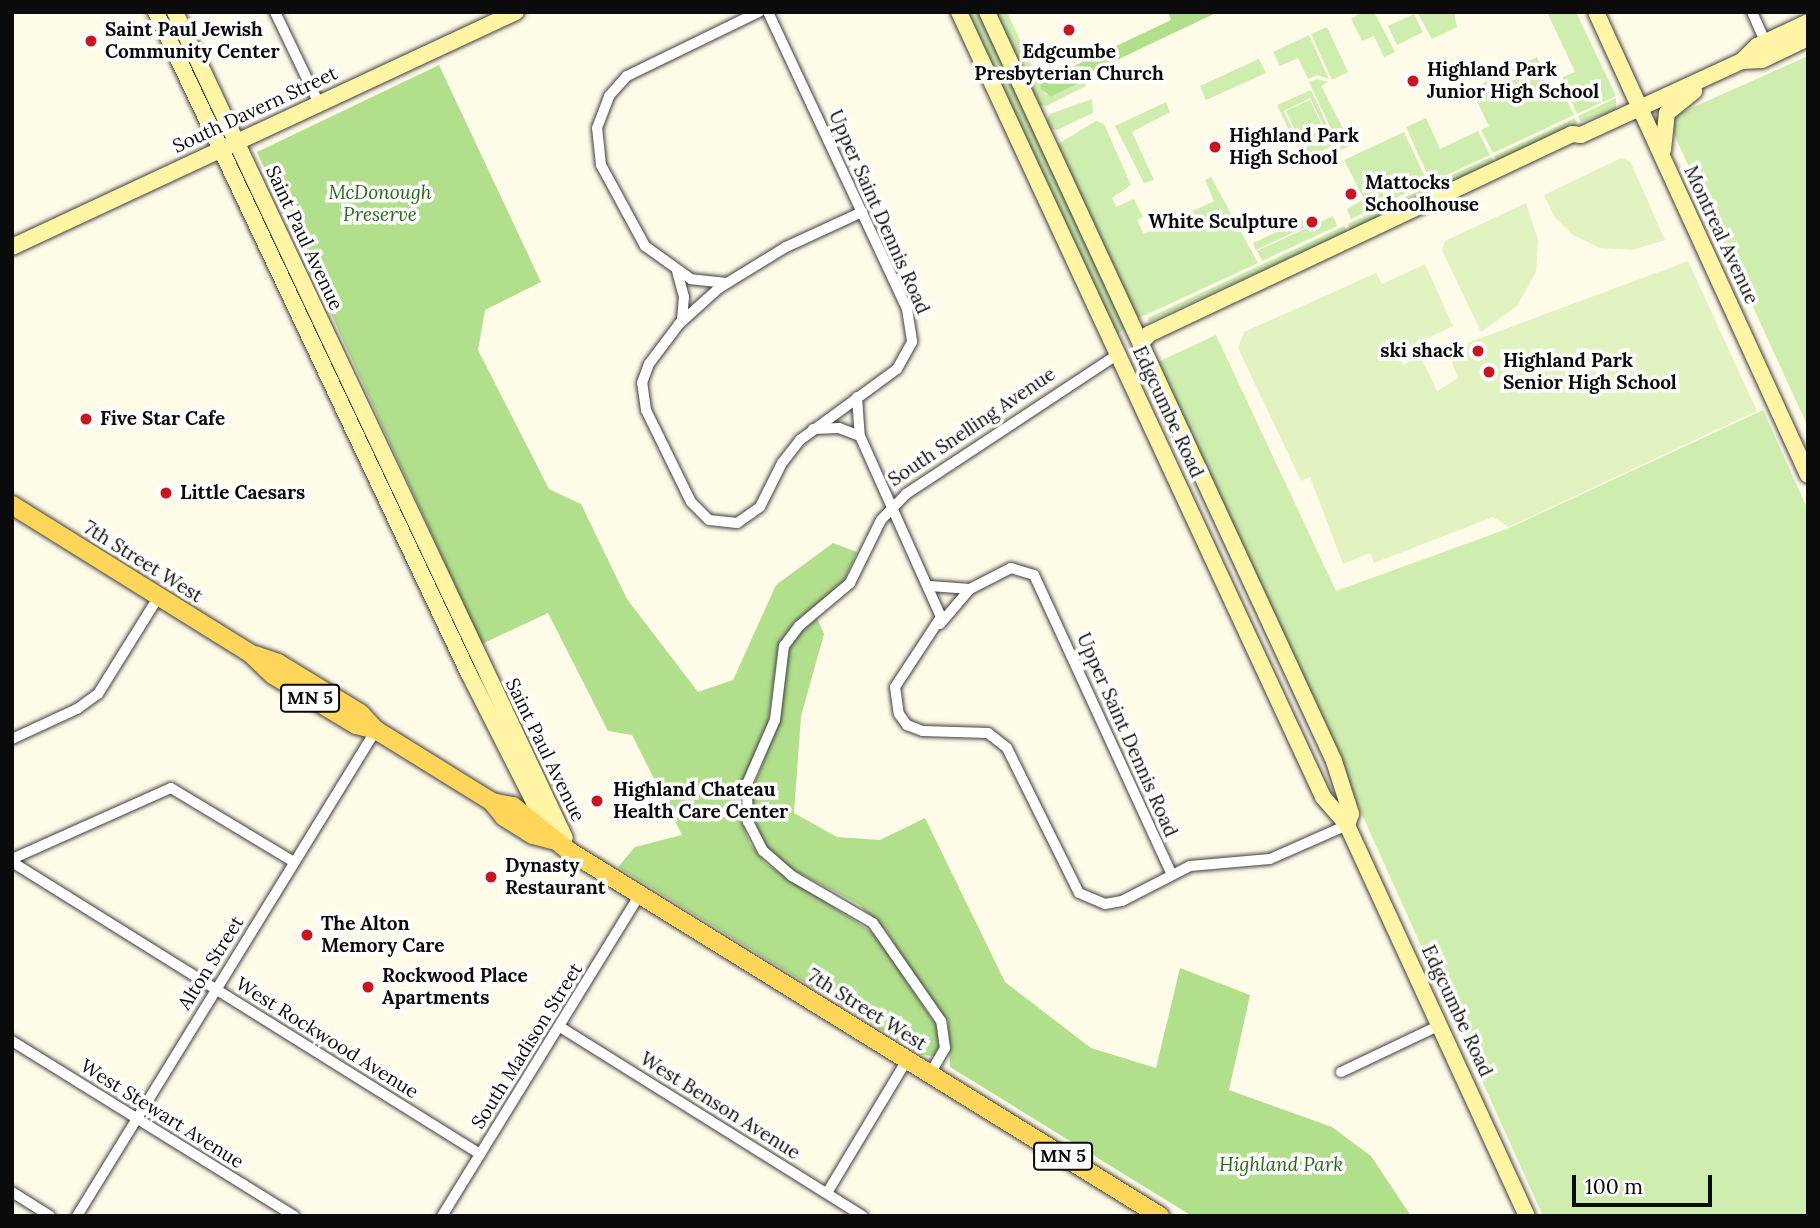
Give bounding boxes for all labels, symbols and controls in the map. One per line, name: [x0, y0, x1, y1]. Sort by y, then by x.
place label: Saint Paul Jewish Community Center: [105, 19, 279, 63]
marker: Edgcumbe Presbyterian Church: [1061, 22, 1077, 38]
marker: Saint Paul Jewish Community Center: [83, 33, 99, 49]
place label: Edgcumbe Presbyterian Church: [974, 41, 1164, 85]
place label: Highland Park Junior High School: [1427, 59, 1599, 103]
street label: South Davern Street: [169, 62, 341, 158]
marker: Highland Park Junior High School: [1405, 73, 1421, 89]
street label: Upper Saint Dennis Road: [824, 106, 934, 318]
place label: Highland Park High School: [1229, 125, 1359, 169]
marker: Highland Park High School: [1207, 139, 1223, 155]
street label: Saint Paul Avenue: [261, 162, 347, 314]
street label: Montreal Avenue: [1679, 162, 1763, 308]
place label: Mattocks Schoolhouse: [1365, 172, 1479, 216]
park label: McDonough Preserve: [328, 182, 432, 226]
marker: Mattocks Schoolhouse: [1343, 186, 1359, 202]
place label: White Sculpture: [1148, 211, 1298, 233]
marker: White Sculpture: [1304, 214, 1320, 230]
place label: ski shack: [1380, 340, 1464, 362]
street label: Edgcumbe Road: [1128, 343, 1208, 481]
marker: ski shack: [1470, 343, 1486, 359]
place label: Highland Park Senior High School: [1503, 350, 1677, 394]
street label: South Snelling Avenue: [884, 363, 1060, 491]
marker: Highland Park Senior High School: [1481, 364, 1497, 380]
place label: Five Star Cafe: [100, 408, 225, 430]
marker: Five Star Cafe: [78, 411, 94, 427]
place label: Little Caesars: [180, 482, 305, 504]
marker: Little Caesars: [158, 485, 174, 501]
street label: 7th Street West: [79, 516, 207, 608]
street label: Upper Saint Dennis Road: [1072, 629, 1182, 841]
street label: Saint Paul Avenue: [500, 675, 590, 825]
road number: MN 5: [278, 684, 342, 712]
place label: Highland Chateau Health Care Center: [613, 779, 788, 823]
marker: Highland Chateau Health Care Center: [587, 791, 607, 811]
place label: Dynasty Restaurant: [505, 855, 606, 899]
marker: Dynasty Restaurant: [483, 869, 499, 885]
street label: Alton Street: [173, 912, 249, 1014]
place label: The Alton Memory Care: [321, 913, 445, 957]
marker: The Alton Memory Care: [299, 927, 315, 943]
street label: Edgcumbe Road: [1417, 942, 1497, 1080]
street label: South Madison Street: [467, 959, 587, 1133]
street label: 7th Street West: [803, 964, 931, 1056]
place label: Rockwood Place Apartments: [382, 965, 528, 1009]
street label: West Rockwood Avenue: [232, 972, 422, 1104]
marker: Rockwood Place Apartments: [360, 979, 376, 995]
street label: West Benson Avenue: [636, 1048, 804, 1164]
street label: West Stewart Avenue: [76, 1055, 248, 1173]
road number: MN 5: [1032, 1142, 1094, 1170]
park label: Highland Park: [1219, 1154, 1343, 1176]
scale bar: [1575, 1162, 1715, 1206]
text: 100 m: [1585, 1173, 1643, 1200]

